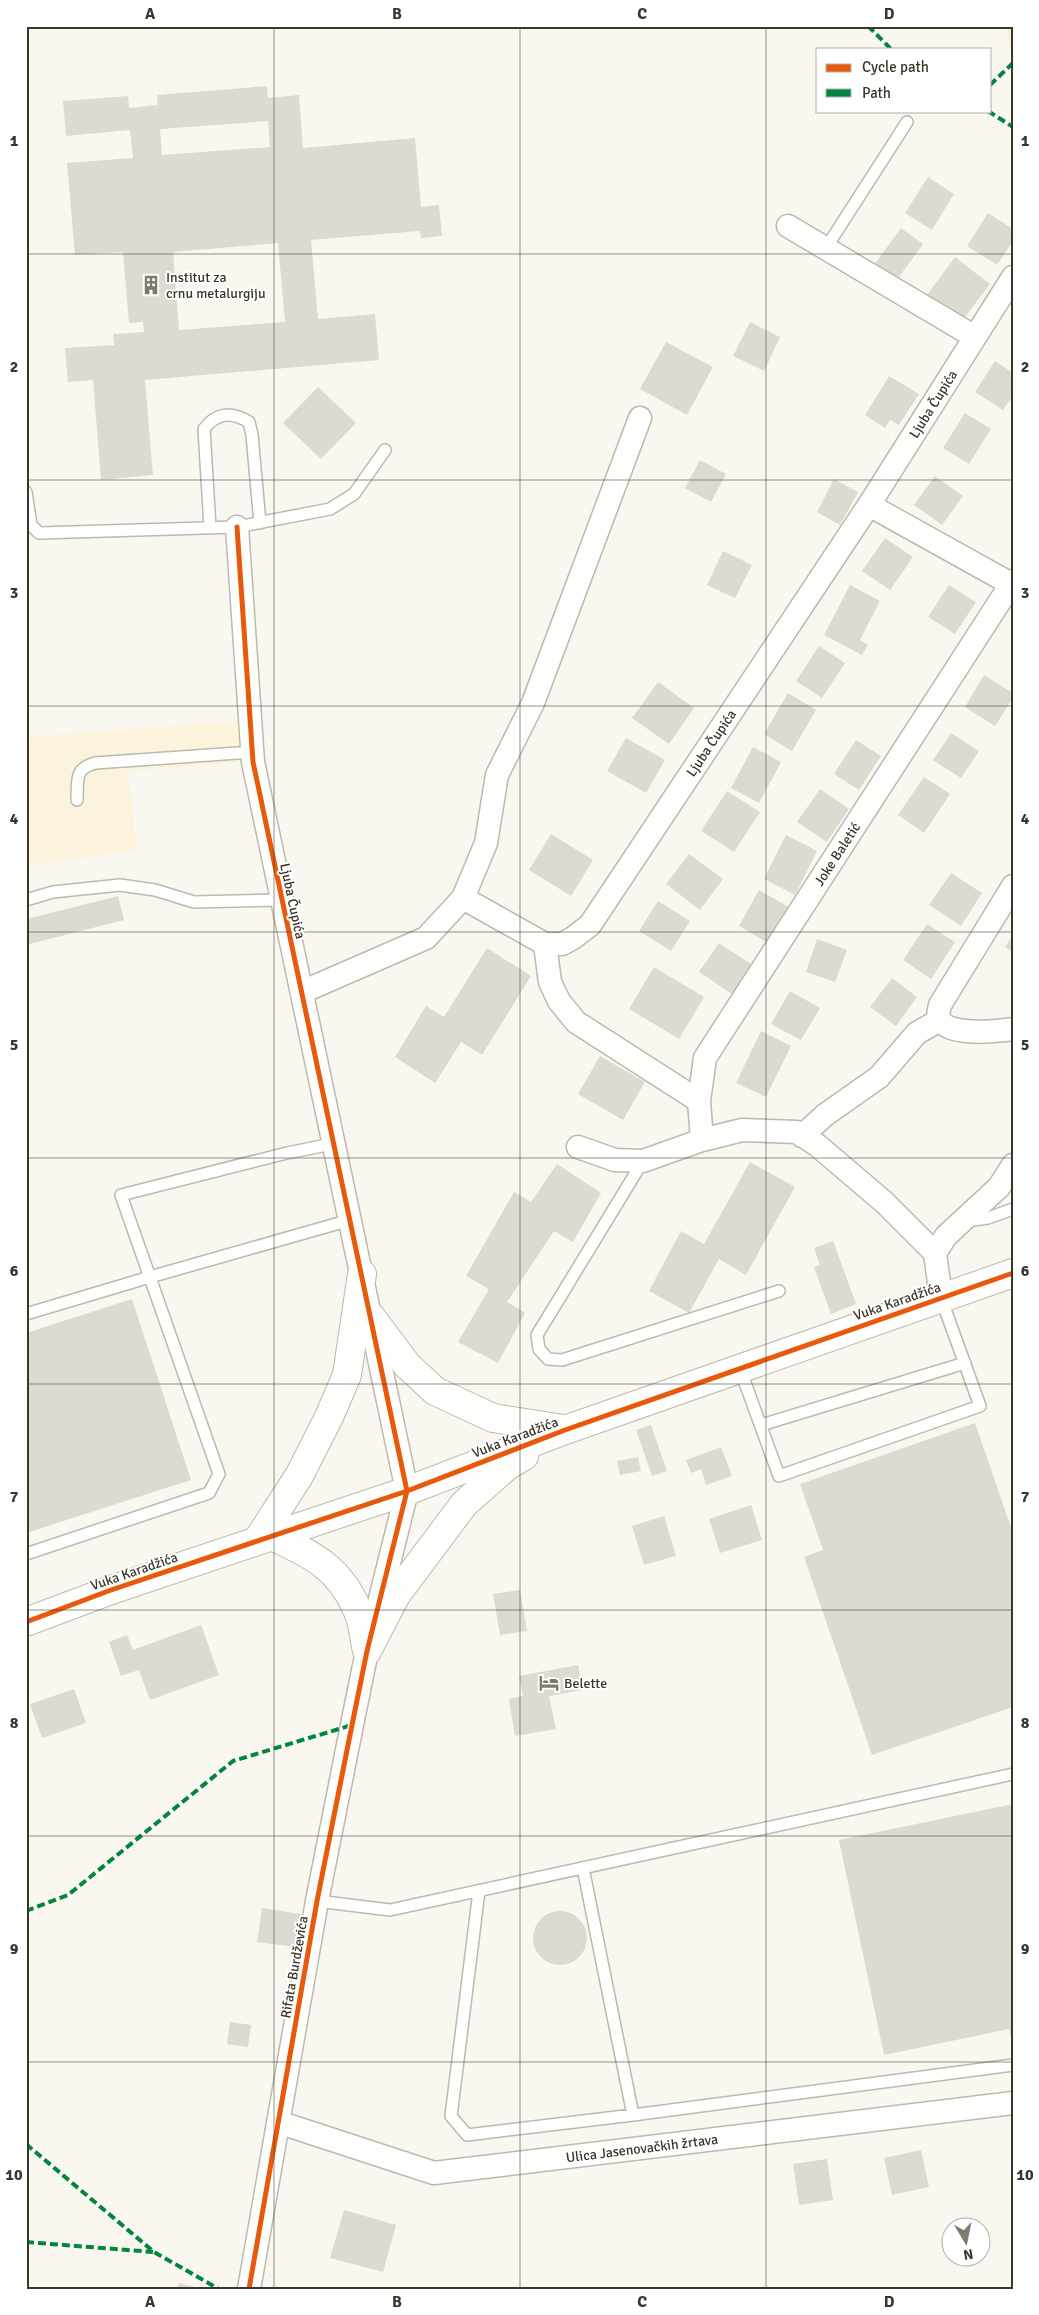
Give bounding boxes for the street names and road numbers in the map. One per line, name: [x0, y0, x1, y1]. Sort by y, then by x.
street label: Ljuba Čupića: [906, 367, 961, 441]
street label: Ljuba Čupića: [683, 707, 740, 780]
street label: Joke Baletić: [811, 819, 864, 889]
street label: Ljuba Čupića: [276, 862, 309, 941]
street label: Vuka Karadžića: [851, 1279, 943, 1324]
street label: Vuka Karadžića: [470, 1413, 561, 1462]
street label: Vuka Karadžića: [88, 1549, 180, 1594]
street label: Rifata Burdževića: [277, 1914, 312, 2020]
street label: Ulica Jasenovačkih žrtava: [565, 2131, 719, 2166]

